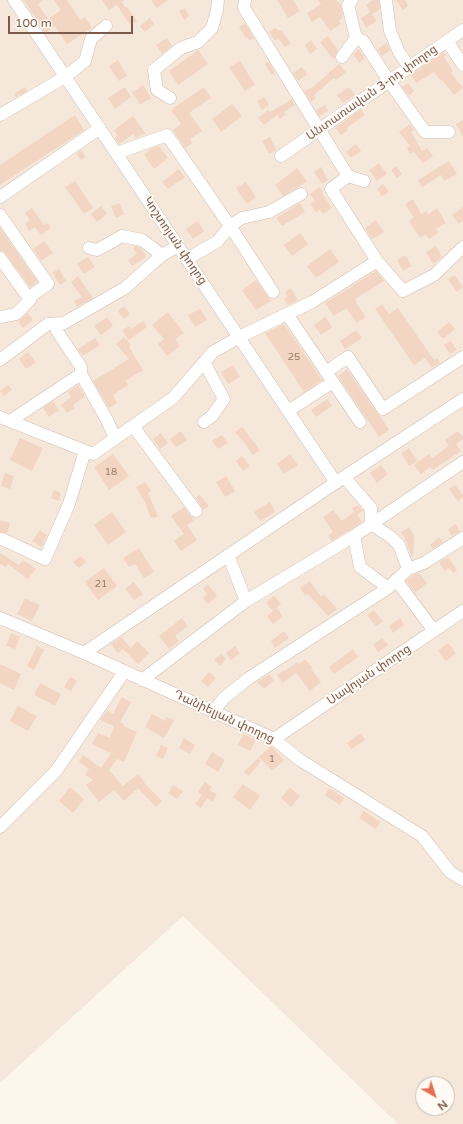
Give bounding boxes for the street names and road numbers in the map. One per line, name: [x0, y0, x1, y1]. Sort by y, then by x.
street label: Անտառավան 3-րդ փողոց: [304, 42, 440, 144]
street label: Կոշտոյան փողոց: [140, 194, 210, 288]
street label: Սավոյան փողոց: [324, 642, 414, 708]
street label: Դանիելյան փողոց: [171, 687, 277, 747]

